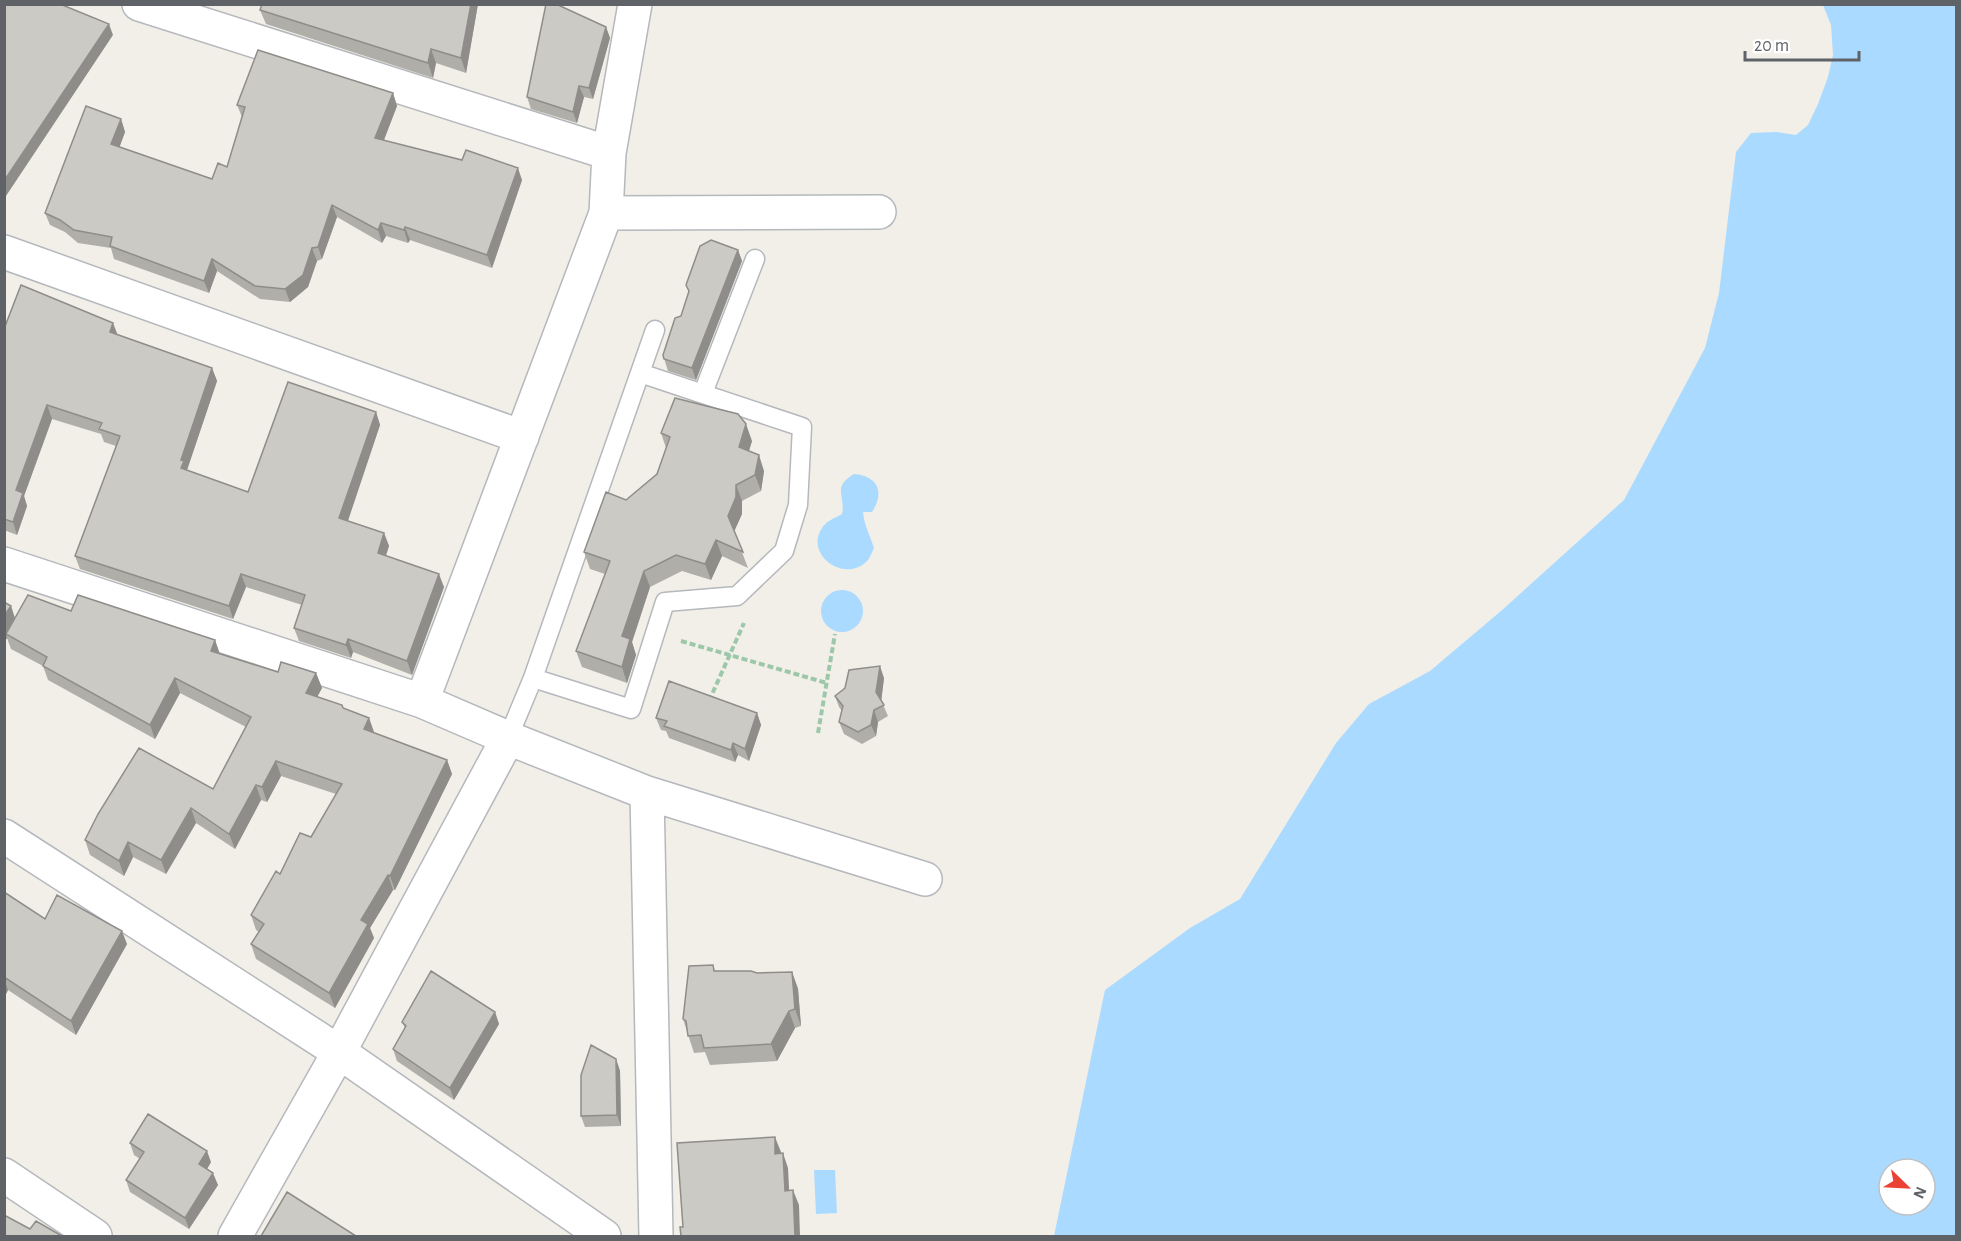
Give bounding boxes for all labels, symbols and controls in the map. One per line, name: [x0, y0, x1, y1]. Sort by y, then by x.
scale bar: [1745, 24, 1859, 62]
text: 20 m: [1754, 37, 1789, 55]
north arrow: [1877, 1157, 1937, 1217]
text: N: [1910, 1184, 1929, 1201]

